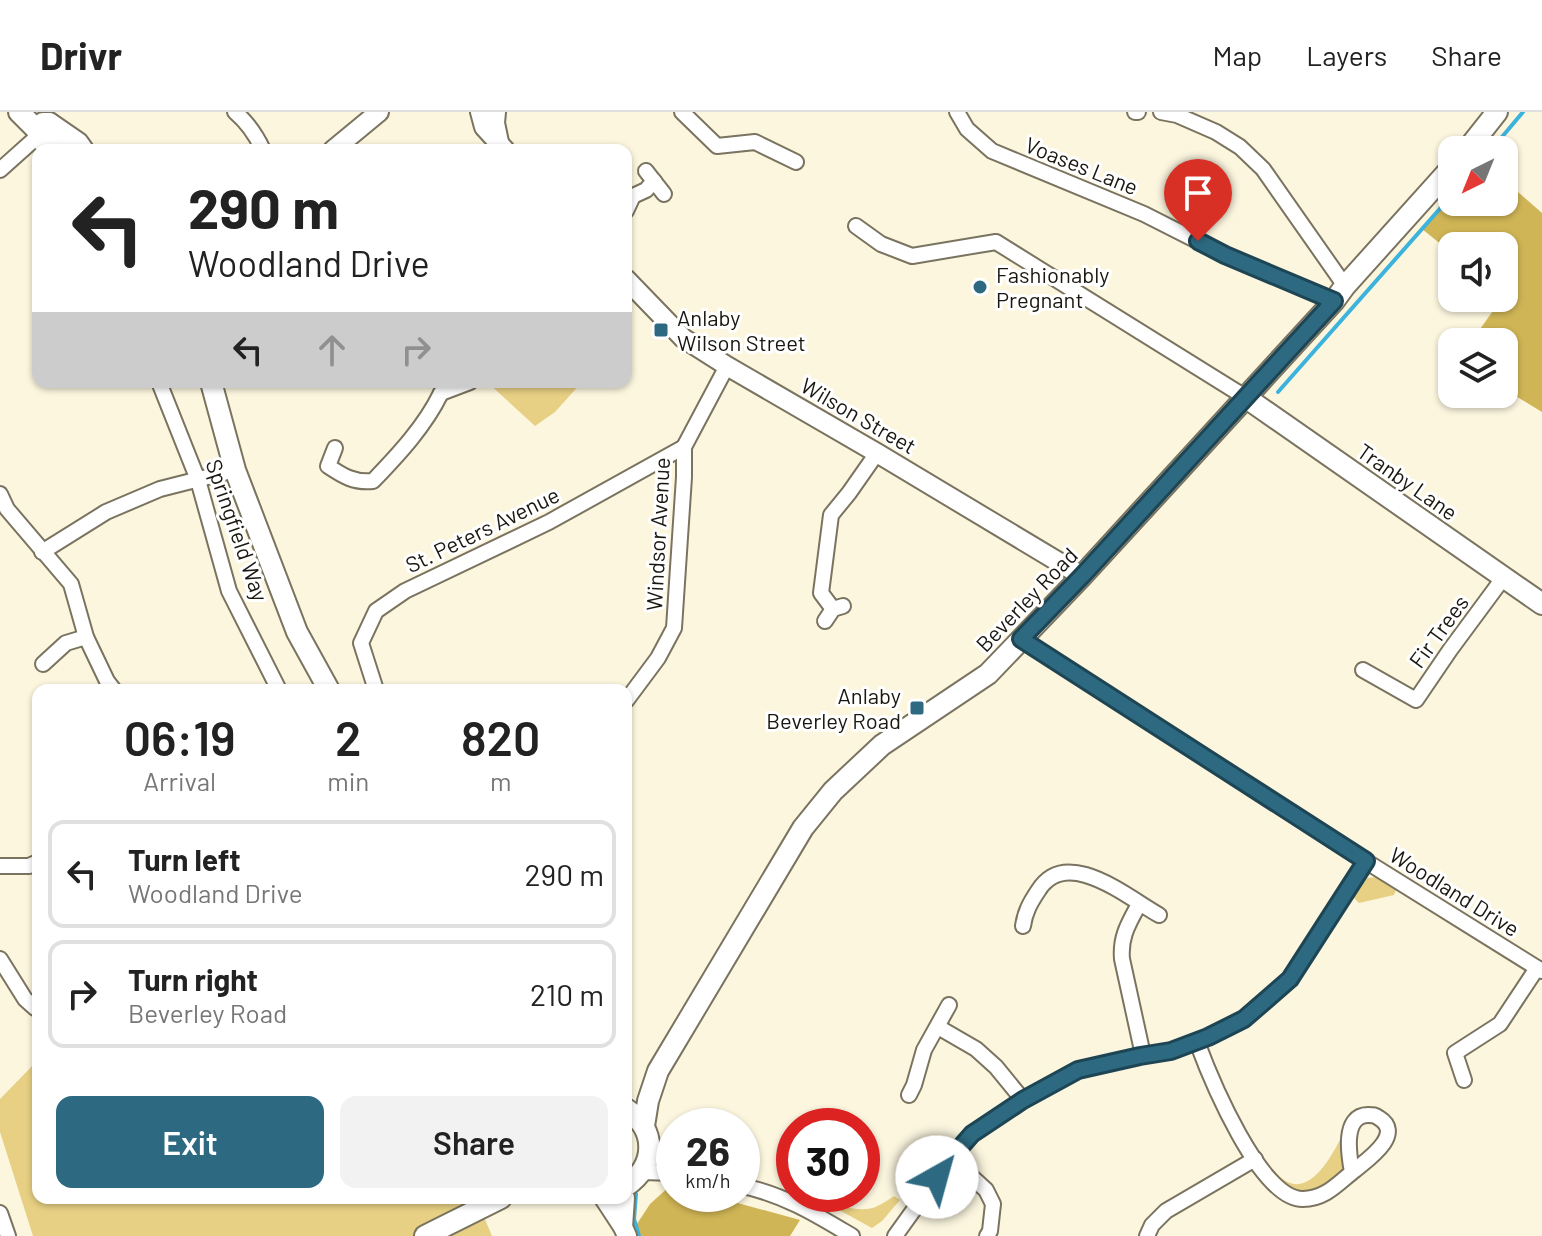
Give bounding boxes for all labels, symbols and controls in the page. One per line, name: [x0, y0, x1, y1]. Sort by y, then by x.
text: Drivr: [40, 32, 122, 78]
text: Map: [1212, 38, 1262, 72]
text: Layers: [1306, 38, 1387, 72]
text: Share: [1431, 38, 1502, 72]
street label: Voases Lane: [1022, 131, 1142, 199]
north arrow: [1438, 136, 1518, 216]
map controls: [1438, 136, 1518, 408]
pin: [1164, 159, 1232, 241]
icon: arrive: [1176, 171, 1220, 215]
text: 290 m: [188, 173, 339, 240]
icon: left: [56, 176, 160, 280]
button: sound: [1438, 232, 1518, 312]
text: Woodland Drive: [188, 241, 430, 284]
place label: Fashionably Pregnant: [996, 261, 1109, 312]
marker: Fashionably Pregnant: [971, 278, 989, 296]
place label: Anlaby Wilson Street: [677, 304, 806, 355]
marker: Anlaby Wilson Street: [652, 321, 670, 339]
icon: left: [226, 328, 270, 372]
icon: ahead: [310, 328, 354, 372]
icon: right: [394, 328, 438, 372]
button: layers: [1438, 328, 1518, 408]
street label: Wilson Street: [797, 372, 921, 458]
street label: Tranby Lane: [1353, 437, 1463, 525]
street label: Springfield Way: [202, 456, 274, 604]
street label: Windsor Avenue: [640, 457, 674, 611]
street label: St. Peters Avenue: [401, 481, 563, 577]
street label: Beverley Road: [970, 542, 1082, 656]
street label: Fir Trees: [1403, 590, 1473, 672]
place label: Anlaby Beverley Road: [766, 682, 901, 733]
marker: Anlaby Beverley Road: [908, 699, 926, 717]
text: 06:19: [124, 708, 236, 766]
text: 2: [335, 708, 362, 766]
text: 820: [461, 708, 540, 766]
text: Arrival: [143, 765, 216, 796]
text: min: [327, 765, 369, 796]
text: m: [490, 765, 511, 796]
text: Turn left: [128, 841, 241, 877]
street label: Woodland Drive: [1385, 841, 1525, 941]
icon: left: [60, 852, 104, 896]
text: 290 m: [525, 856, 604, 892]
text: Woodland Drive: [128, 877, 303, 908]
text: Turn right: [128, 961, 258, 997]
icon: right: [60, 972, 104, 1016]
text: 210 m: [530, 976, 604, 1012]
text: Beverley Road: [128, 997, 287, 1028]
button: Exit: [56, 1096, 324, 1188]
button: Share: [340, 1096, 608, 1188]
speed limit sign: 30: [776, 1108, 880, 1212]
text: 26: [686, 1126, 730, 1174]
position arrow: [895, 1135, 979, 1219]
text: km/h: [685, 1168, 731, 1192]

